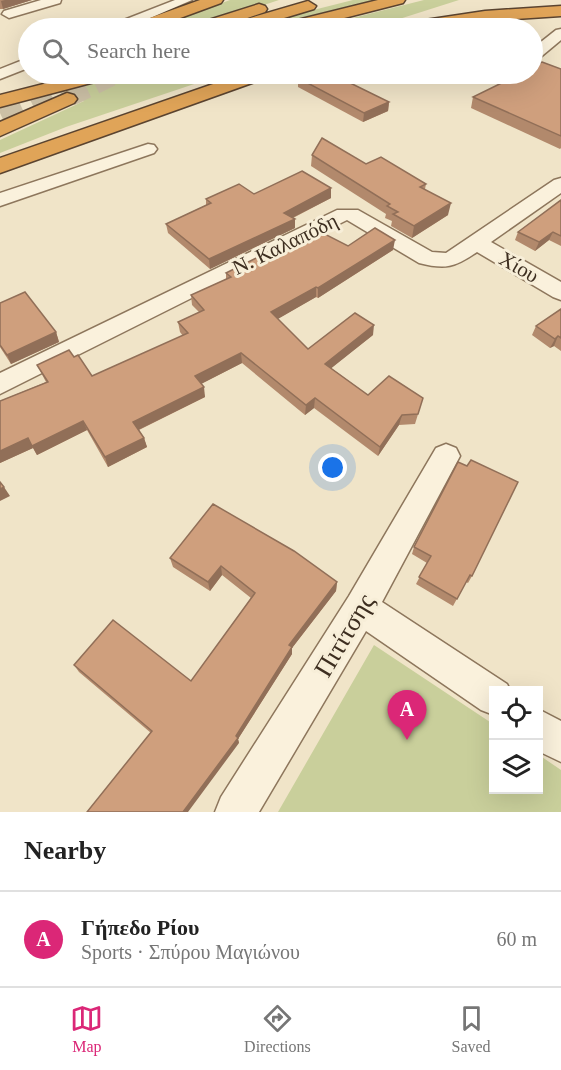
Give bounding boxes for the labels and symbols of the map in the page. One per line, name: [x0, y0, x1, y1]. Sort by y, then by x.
street label: Ν. Καλαπόδη: [228, 208, 342, 280]
street label: Χίου: [495, 246, 543, 288]
your location: [318, 453, 347, 482]
street label: Πιτίτσης: [308, 588, 381, 682]
pin: A: [388, 690, 426, 740]

